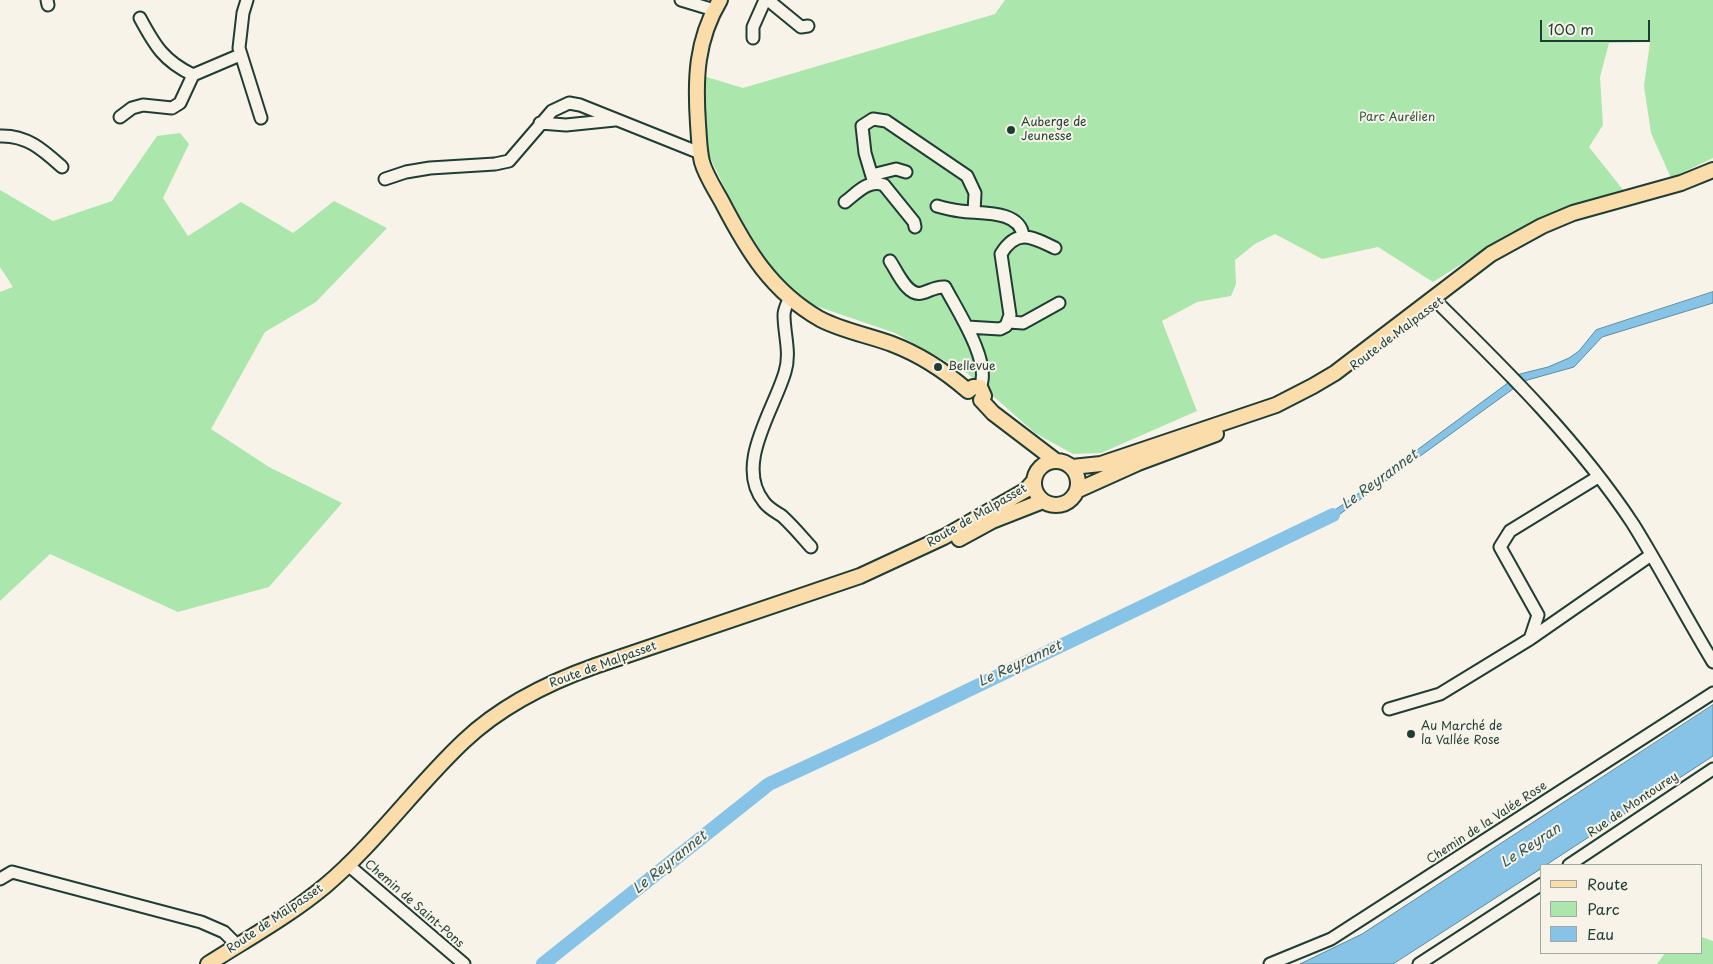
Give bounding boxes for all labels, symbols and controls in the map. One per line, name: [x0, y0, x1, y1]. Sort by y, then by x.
scale bar: [1543, 10, 1653, 42]
text: 100 m: [1548, 17, 1594, 40]
park label: Parc Aurélien: [1359, 111, 1435, 125]
place label: Auberge de Jeunesse: [1021, 116, 1086, 144]
marker: Auberge de Jeunesse: [1005, 124, 1017, 136]
street label: Route de Malpasset: [1347, 294, 1447, 374]
place label: Bellevue: [948, 360, 996, 374]
marker: Bellevue: [932, 361, 944, 373]
water label: Le Reyrannet: [1339, 447, 1421, 513]
street label: Route de Malpasset: [924, 481, 1030, 551]
water label: Le Reyrannet: [976, 637, 1064, 691]
street label: Route de Malpasset: [547, 639, 659, 691]
place label: Au Marché de la Vallée Rose: [1421, 720, 1502, 748]
marker: Au Marché de la Vallée Rose: [1405, 728, 1417, 740]
street label: Rue de Montourey: [1585, 769, 1681, 841]
street label: Chemin de la Valée Rose: [1424, 779, 1550, 867]
water label: Le Reyran: [1498, 820, 1564, 872]
water label: Le Reyrannet: [630, 828, 710, 898]
street label: Chemin de Saint-Pons: [362, 857, 466, 951]
legend: [1540, 864, 1703, 954]
text: Route: [1587, 872, 1628, 895]
street label: Route de Malpasset: [224, 881, 326, 957]
text: Parc: [1587, 897, 1620, 920]
text: Eau: [1587, 922, 1614, 945]

